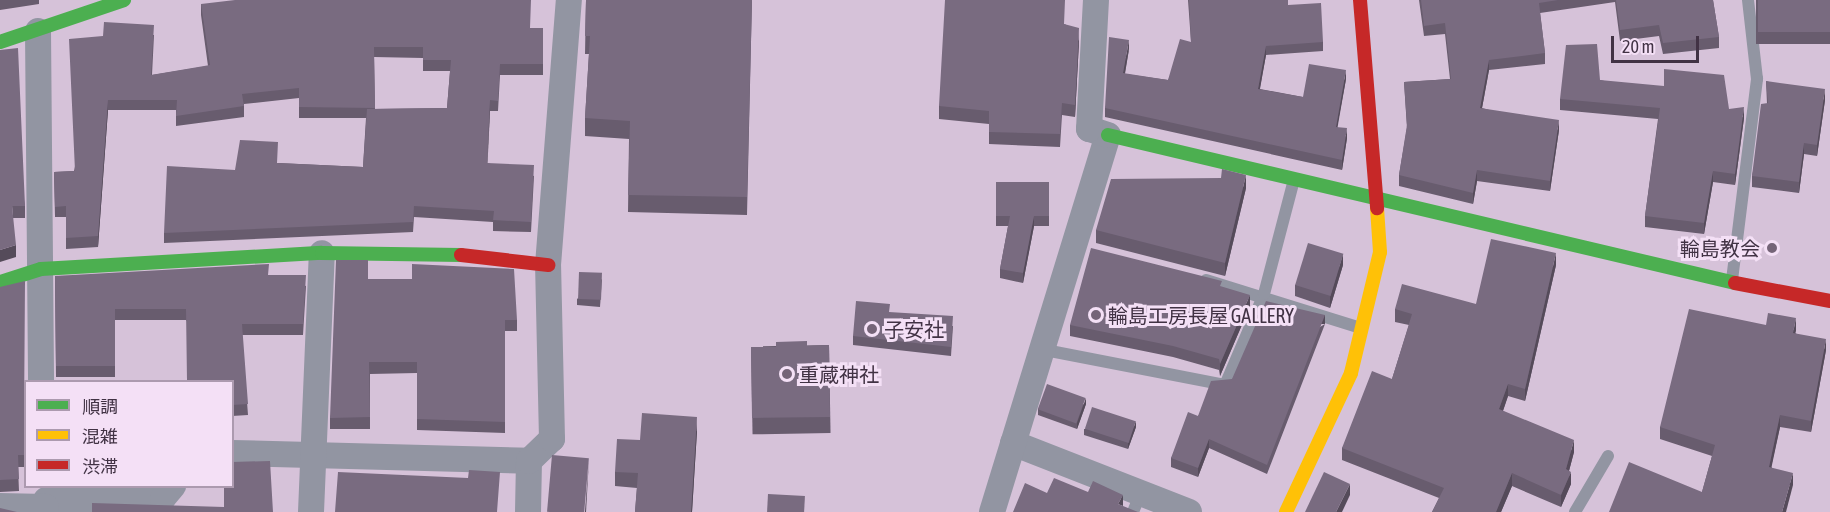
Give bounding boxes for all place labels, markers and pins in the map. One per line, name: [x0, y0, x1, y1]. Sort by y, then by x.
place label: 輪島教会: [1680, 236, 1760, 260]
marker: 輪島教会: [1765, 241, 1779, 255]
place label: 輪島工房長屋 GALLERY: [1108, 303, 1294, 327]
marker: 輪島工房長屋 GALLERY: [1089, 308, 1103, 322]
place label: 子安社: [884, 317, 944, 341]
marker: 子安社: [865, 322, 879, 336]
place label: 重蔵神社: [799, 362, 879, 386]
marker: 重蔵神社: [780, 367, 794, 381]

